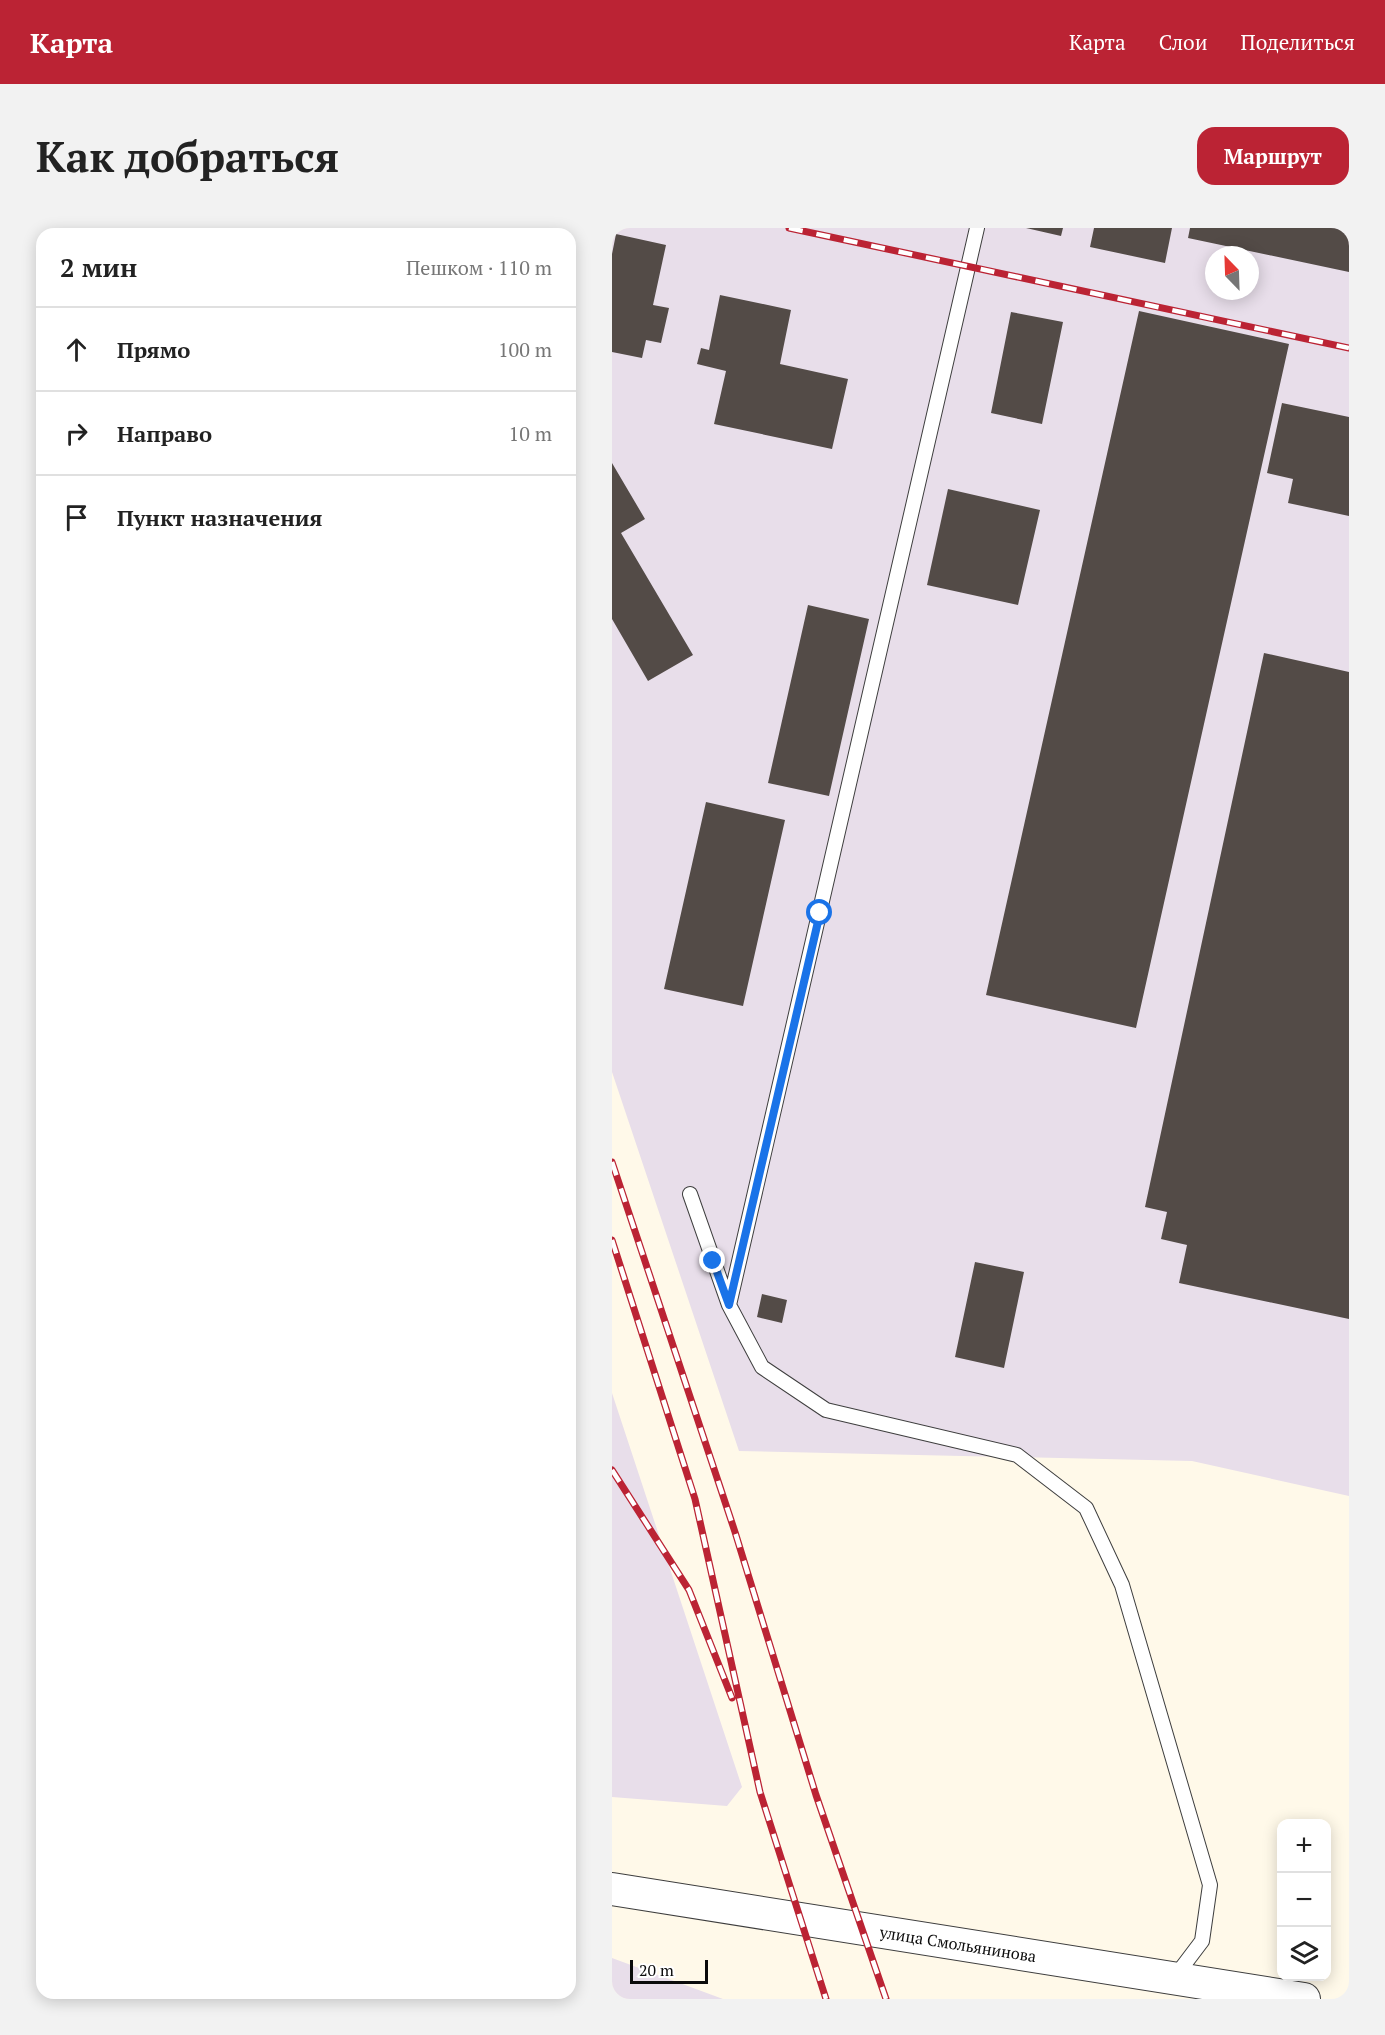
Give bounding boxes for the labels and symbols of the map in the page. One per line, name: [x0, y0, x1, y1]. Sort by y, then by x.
north arrow: [1205, 246, 1259, 300]
route start: [806, 899, 832, 925]
route end: [699, 1247, 725, 1273]
street label: улица Смольянинова: [877, 1921, 1038, 1967]
scale bar: [630, 1957, 708, 1984]

